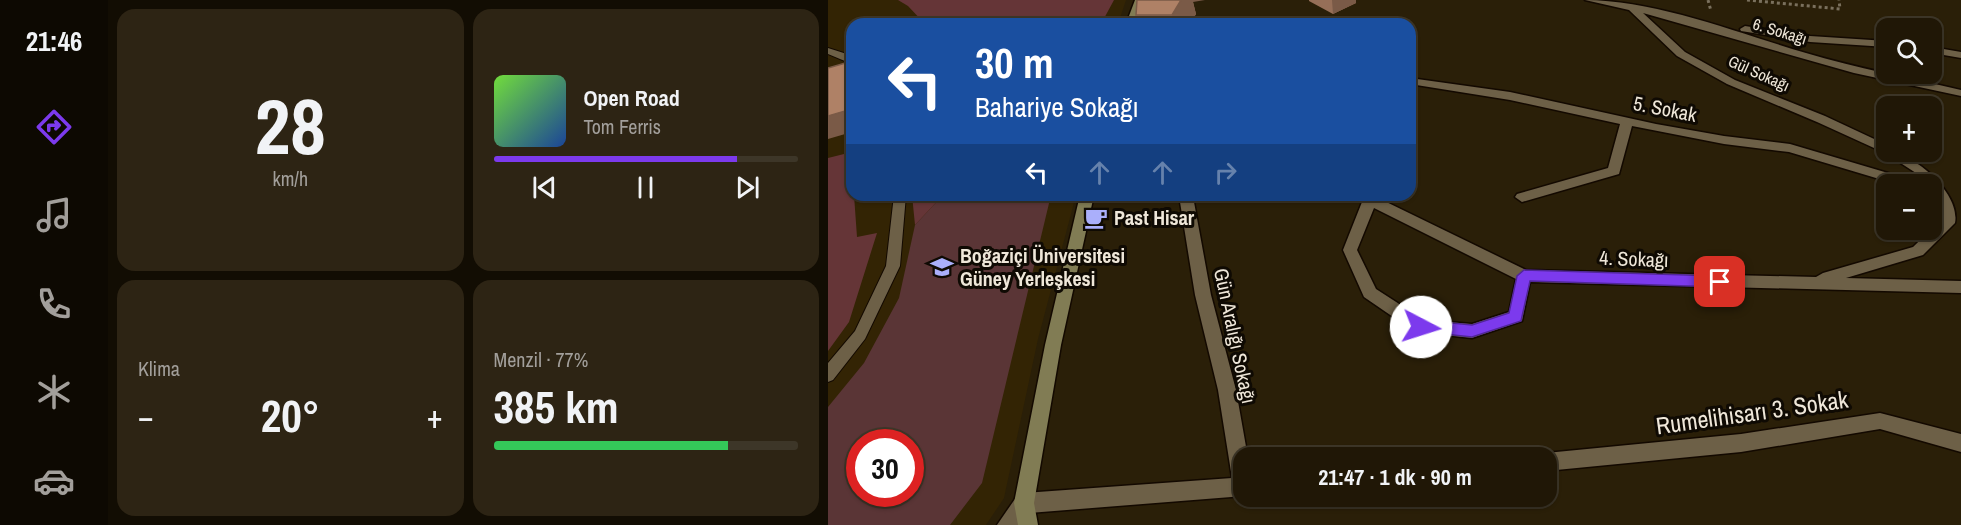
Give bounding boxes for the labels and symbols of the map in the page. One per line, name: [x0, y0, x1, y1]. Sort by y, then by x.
street label: 6. Sokağı: [1750, 12, 1810, 50]
street label: Gül Sokağı: [1725, 50, 1793, 96]
street label: 5. Sokak: [1631, 89, 1700, 128]
place label: Past Hisar: [1114, 204, 1195, 231]
cafe icon: Past Hisar: [1083, 205, 1109, 231]
place label: Boğaziçi Üniversitesi Güney Yerleşkesi: [960, 242, 1125, 292]
street label: 4. Sokağı: [1599, 244, 1669, 273]
school or university icon: Boğaziçi Üniversitesi Güney Yerleşkesi: [929, 254, 955, 280]
pin: [1694, 256, 1745, 307]
street label: Gün Aralığı Sokağı: [1208, 266, 1263, 406]
position arrow: [1389, 295, 1453, 359]
street label: Rumelihisarı 3. Sokak: [1654, 383, 1850, 441]
speed limit sign: 30: [846, 429, 924, 507]

